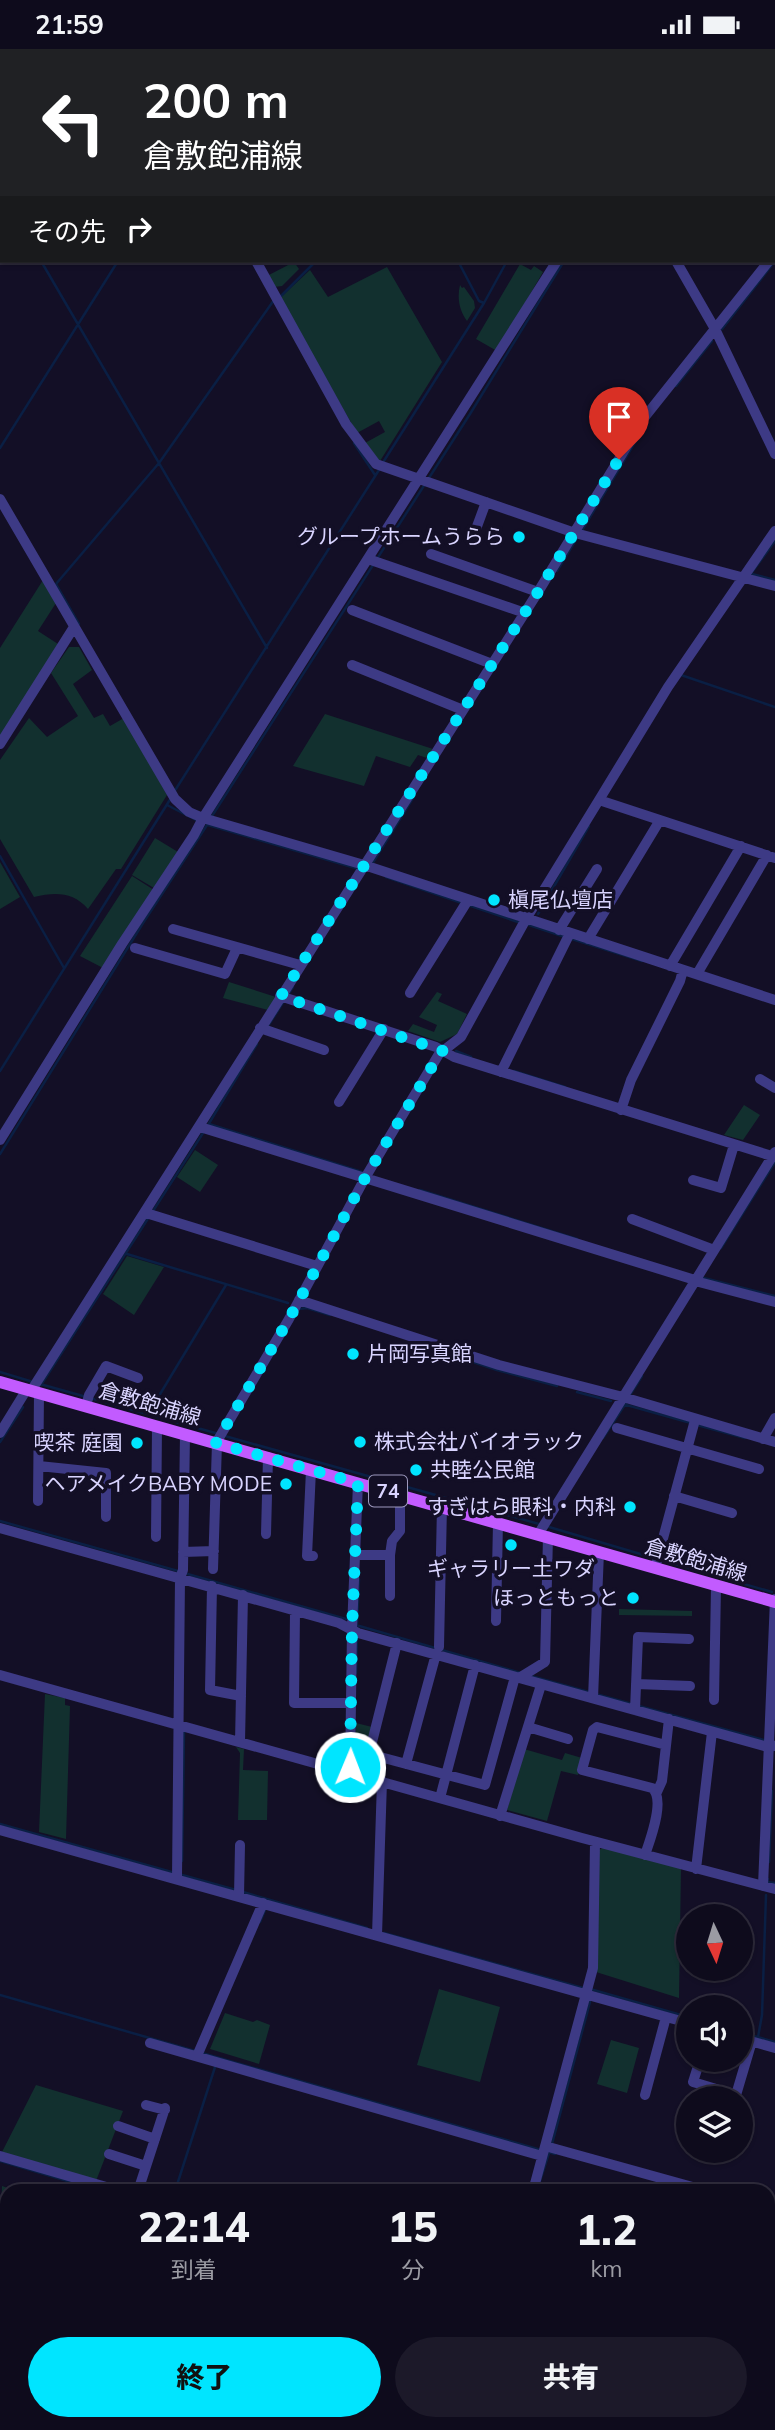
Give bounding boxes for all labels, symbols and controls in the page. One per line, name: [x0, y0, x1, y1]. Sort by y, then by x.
text: 21:59: [35, 8, 104, 41]
text: 200 m: [143, 69, 289, 130]
icon: left: [28, 77, 119, 168]
text: 倉敷飽浦線: [143, 135, 303, 175]
icon: right: [120, 210, 158, 248]
text: その先: [28, 215, 106, 248]
pin: [589, 387, 649, 459]
icon: arrive: [600, 398, 638, 436]
place label: グループホームうらら: [297, 523, 505, 549]
marker: グループホームうらら: [511, 529, 527, 545]
place label: 槇尾仏壇店: [508, 886, 613, 912]
marker: 槇尾仏壇店: [486, 892, 502, 908]
place label: 片岡写真館: [367, 1340, 472, 1366]
marker: 片岡写真館: [345, 1346, 361, 1362]
street label: 倉敷飽浦線: [96, 1376, 204, 1430]
place label: 株式会社バイオラック: [374, 1428, 584, 1454]
place label: 喫茶 庭園: [34, 1429, 123, 1455]
marker: 株式会社バイオラック: [352, 1434, 368, 1450]
marker: 喫茶 庭園: [129, 1435, 145, 1451]
place label: 共睦公民館: [430, 1456, 535, 1482]
marker: 共睦公民館: [408, 1462, 424, 1478]
place label: ヘアメイクBABY MODE: [44, 1470, 272, 1496]
road number: 74: [369, 1475, 407, 1507]
marker: ヘアメイクBABY MODE: [278, 1476, 294, 1492]
place label: すぎはら眼科・内科: [427, 1493, 616, 1519]
marker: すぎはら眼科・内科: [622, 1499, 638, 1515]
street label: 倉敷飽浦線: [642, 1532, 750, 1586]
marker: ギャラリー土ワダ: [503, 1537, 519, 1553]
place label: ギャラリー土ワダ: [427, 1555, 595, 1581]
place label: ほっともっと: [493, 1584, 619, 1610]
marker: ほっともっと: [625, 1590, 641, 1606]
position arrow: [313, 1730, 387, 1804]
north arrow: [676, 1904, 752, 1981]
map controls: [676, 1904, 753, 2163]
button: sound: [676, 1995, 753, 2072]
button: layers: [676, 2086, 753, 2163]
text: 22:14: [138, 2200, 250, 2253]
text: 15: [387, 2200, 438, 2253]
text: 1.2: [576, 2203, 637, 2256]
text: km: [590, 2254, 622, 2283]
text: 到着: [171, 2255, 217, 2284]
text: 分: [401, 2255, 424, 2284]
button: 終了: [28, 2337, 381, 2417]
button: 共有: [395, 2337, 747, 2417]

